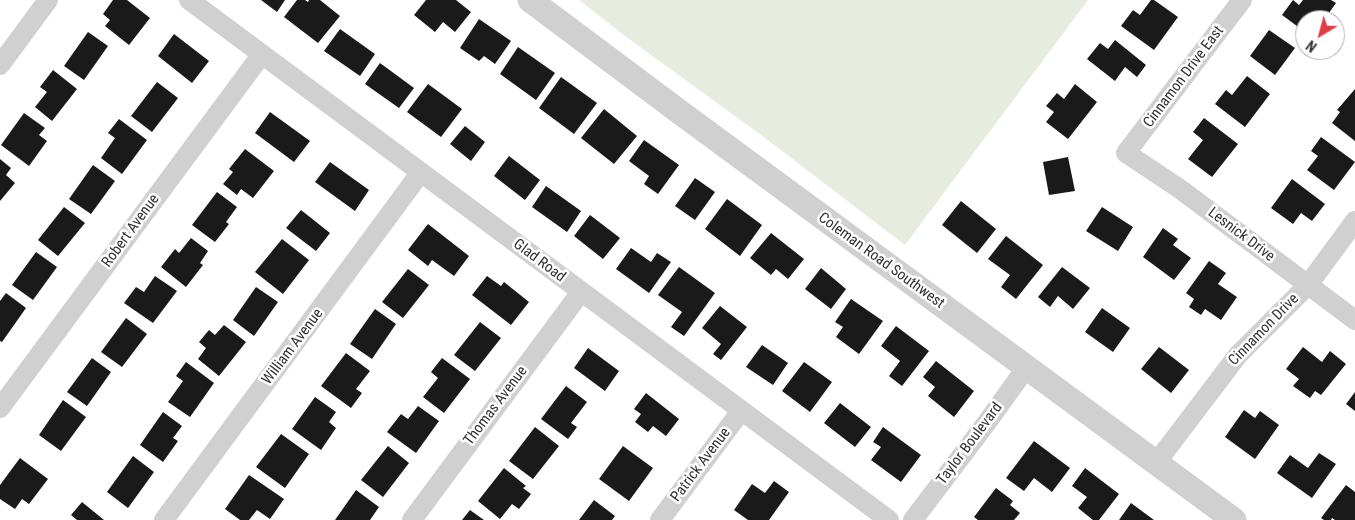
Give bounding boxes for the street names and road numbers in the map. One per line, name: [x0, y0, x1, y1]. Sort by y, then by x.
street label: Cinnamon Drive East: [1140, 23, 1228, 131]
street label: Robert Avenue: [98, 191, 164, 271]
street label: Lesnick Drive: [1204, 204, 1278, 266]
street label: Coleman Road Southwest: [814, 209, 948, 313]
street label: Glad Road: [509, 236, 569, 286]
street label: Cinnamon Drive: [1225, 290, 1303, 370]
street label: William Avenue: [259, 306, 327, 388]
street label: Thomas Avenue: [460, 363, 532, 449]
street label: Taylor Boulevard: [933, 399, 1007, 489]
street label: Patrick Avenue: [667, 424, 735, 506]

